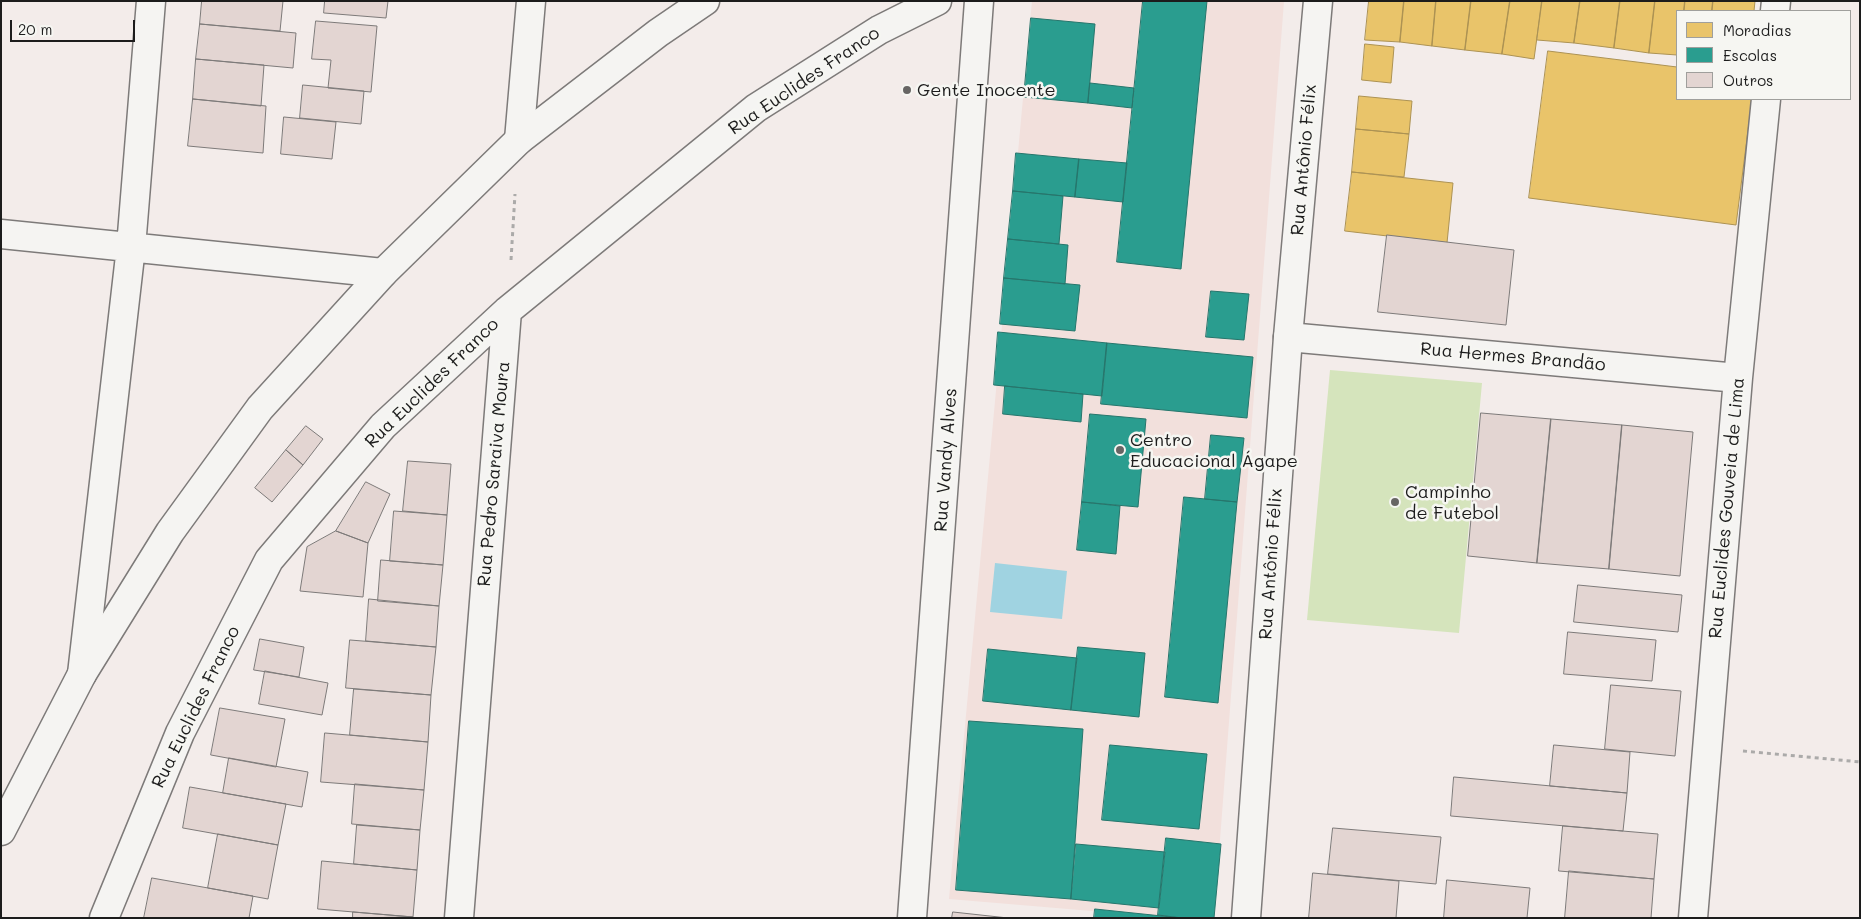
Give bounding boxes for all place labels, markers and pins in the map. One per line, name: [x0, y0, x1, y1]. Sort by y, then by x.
place label: Gente Inocente: [917, 79, 1056, 101]
marker: Gente Inocente: [901, 84, 913, 96]
place label: Centro Educacional Ágape: [1130, 429, 1298, 472]
marker: Centro Educacional Ágape: [1114, 444, 1126, 456]
place label: Campinho de Futebol: [1405, 481, 1499, 524]
marker: Campinho de Futebol: [1389, 496, 1401, 508]

